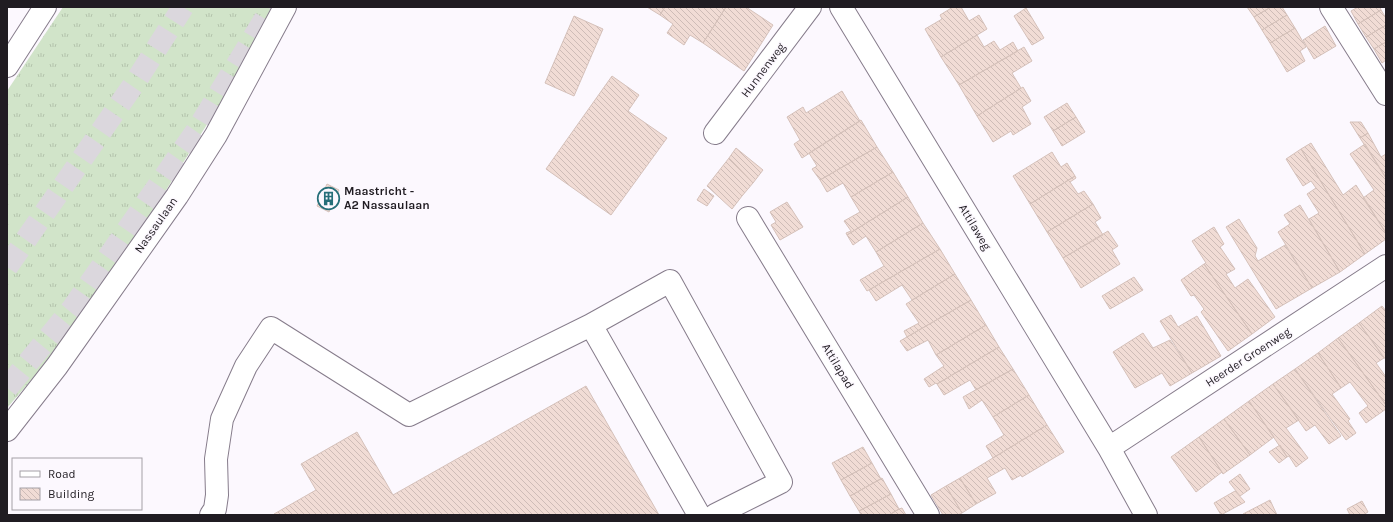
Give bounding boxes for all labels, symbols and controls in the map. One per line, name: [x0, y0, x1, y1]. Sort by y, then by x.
street label: Hunnenweg: [738, 40, 788, 100]
place label: Maastricht - A2 Nassaulaan: [344, 184, 430, 212]
building icon: Maastricht - A2 Nassaulaan: [315, 185, 341, 211]
street label: Nassaulaan: [132, 194, 180, 256]
street label: Attilaweg: [956, 201, 994, 253]
street label: Heerder Groenweg: [1203, 324, 1293, 390]
street label: Attilapad: [819, 341, 857, 391]
legend: [12, 458, 142, 510]
text: Road: [48, 467, 76, 481]
text: Building: [48, 487, 95, 501]

